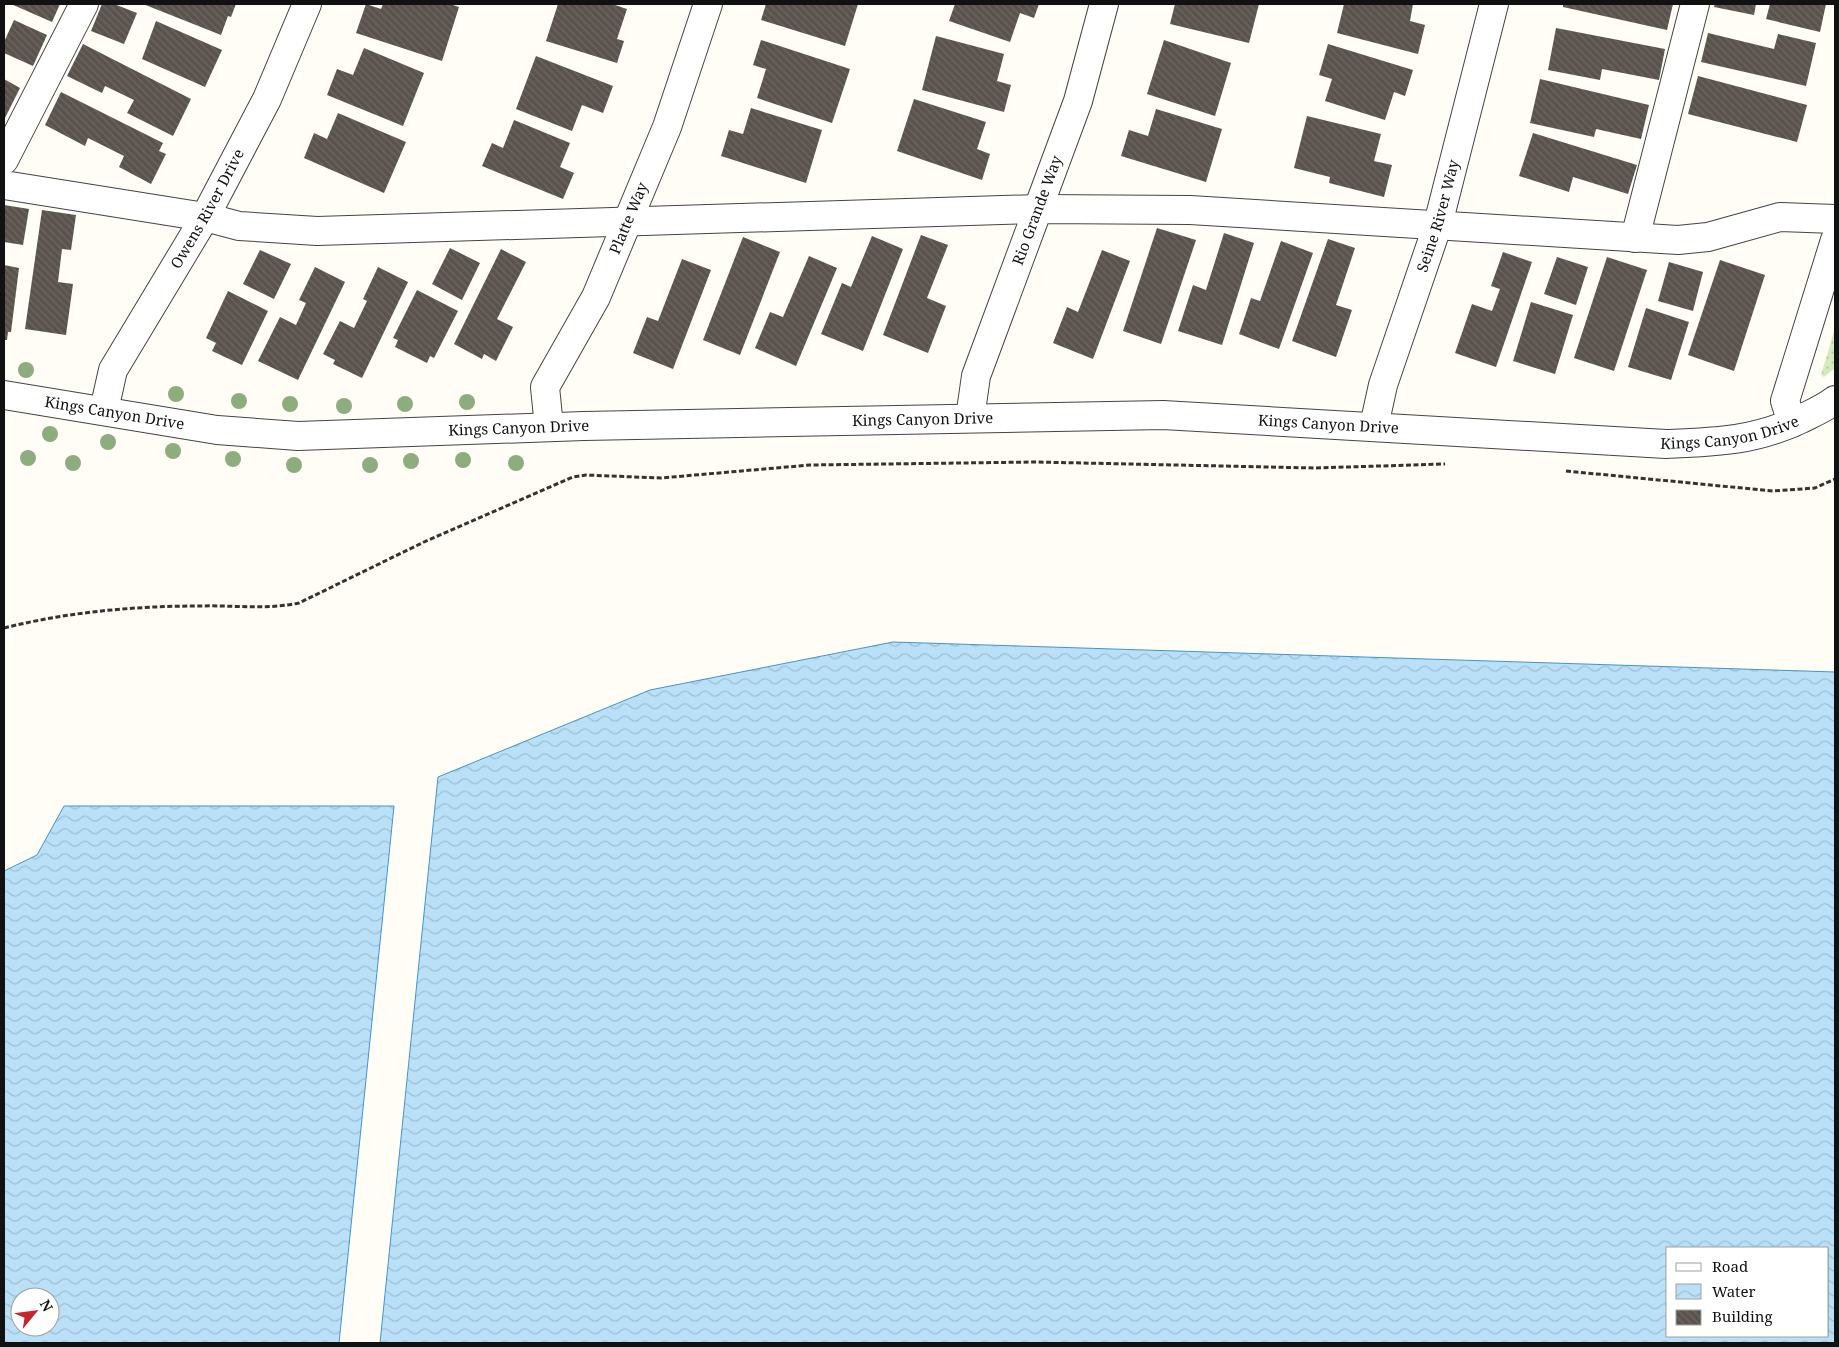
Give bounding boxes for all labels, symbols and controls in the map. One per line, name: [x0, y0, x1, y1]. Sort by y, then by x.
street label: Owens River Drive: [165, 145, 248, 272]
street label: Rio Grande Way: [1007, 152, 1066, 268]
street label: Seine River Way: [1411, 157, 1463, 274]
street label: Platte Way: [604, 178, 652, 257]
street label: Kings Canyon Drive: [43, 391, 186, 433]
street label: Kings Canyon Drive: [852, 407, 993, 430]
street label: Kings Canyon Drive: [1257, 409, 1399, 438]
street label: Kings Canyon Drive: [1660, 410, 1802, 453]
street label: Kings Canyon Drive: [448, 415, 589, 440]
legend: [1666, 1247, 1829, 1337]
text: Road: [1712, 1256, 1748, 1276]
text: Water: [1712, 1281, 1755, 1301]
north arrow: [10, 1287, 60, 1337]
text: N: [36, 1296, 58, 1315]
text: Building: [1712, 1306, 1773, 1326]

